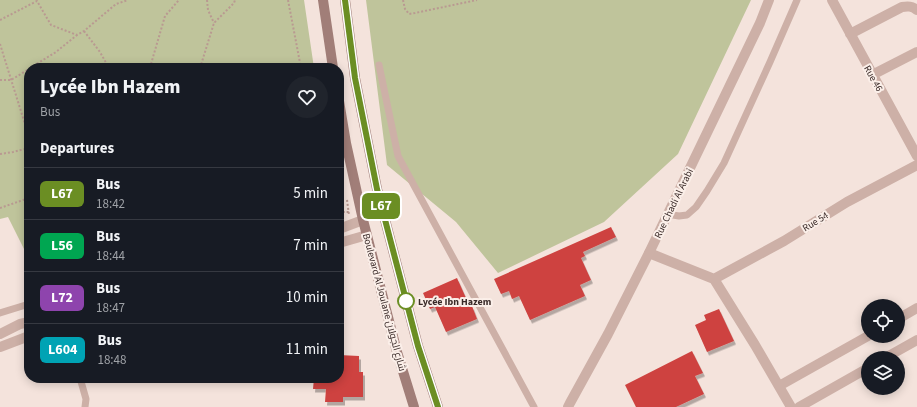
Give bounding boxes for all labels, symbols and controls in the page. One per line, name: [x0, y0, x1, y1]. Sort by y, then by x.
street label: Rue 46: [860, 63, 886, 94]
text: Lycée Ibn Hazem: [40, 74, 180, 101]
button: heart: [286, 76, 328, 118]
text: Bus: [40, 103, 60, 121]
text: Departures: [40, 138, 114, 159]
street label: Rue Chadi Al Arabi: [651, 166, 697, 241]
text: Bus: [96, 174, 120, 195]
text: 5 min: [293, 183, 328, 204]
text: L67: [51, 184, 73, 204]
line badge: L67: [358, 193, 404, 219]
text: 18:42: [96, 195, 125, 213]
text: L67: [370, 196, 392, 216]
street label: Rue 54: [800, 209, 831, 235]
text: Bus: [96, 226, 120, 247]
street label: Boulevard Al Joulane شارع الجولان: [359, 232, 409, 373]
text: 7 min: [293, 235, 328, 256]
text: L56: [51, 236, 73, 256]
text: 18:44: [96, 247, 125, 265]
text: Bus: [96, 278, 120, 299]
text: 10 min: [286, 287, 328, 308]
text: L72: [51, 288, 73, 308]
marker: Lycée Ibn Hazem: [397, 292, 415, 310]
place label: Lycée Ibn Hazem: [418, 295, 491, 309]
text: 18:47: [96, 299, 125, 317]
map controls: [861, 299, 905, 395]
button: locate: [861, 299, 905, 343]
text: Bus: [97, 330, 122, 351]
text: 11 min: [286, 339, 328, 360]
text: L604: [48, 340, 77, 360]
text: 18:48: [97, 351, 127, 369]
button: layers: [861, 351, 905, 395]

